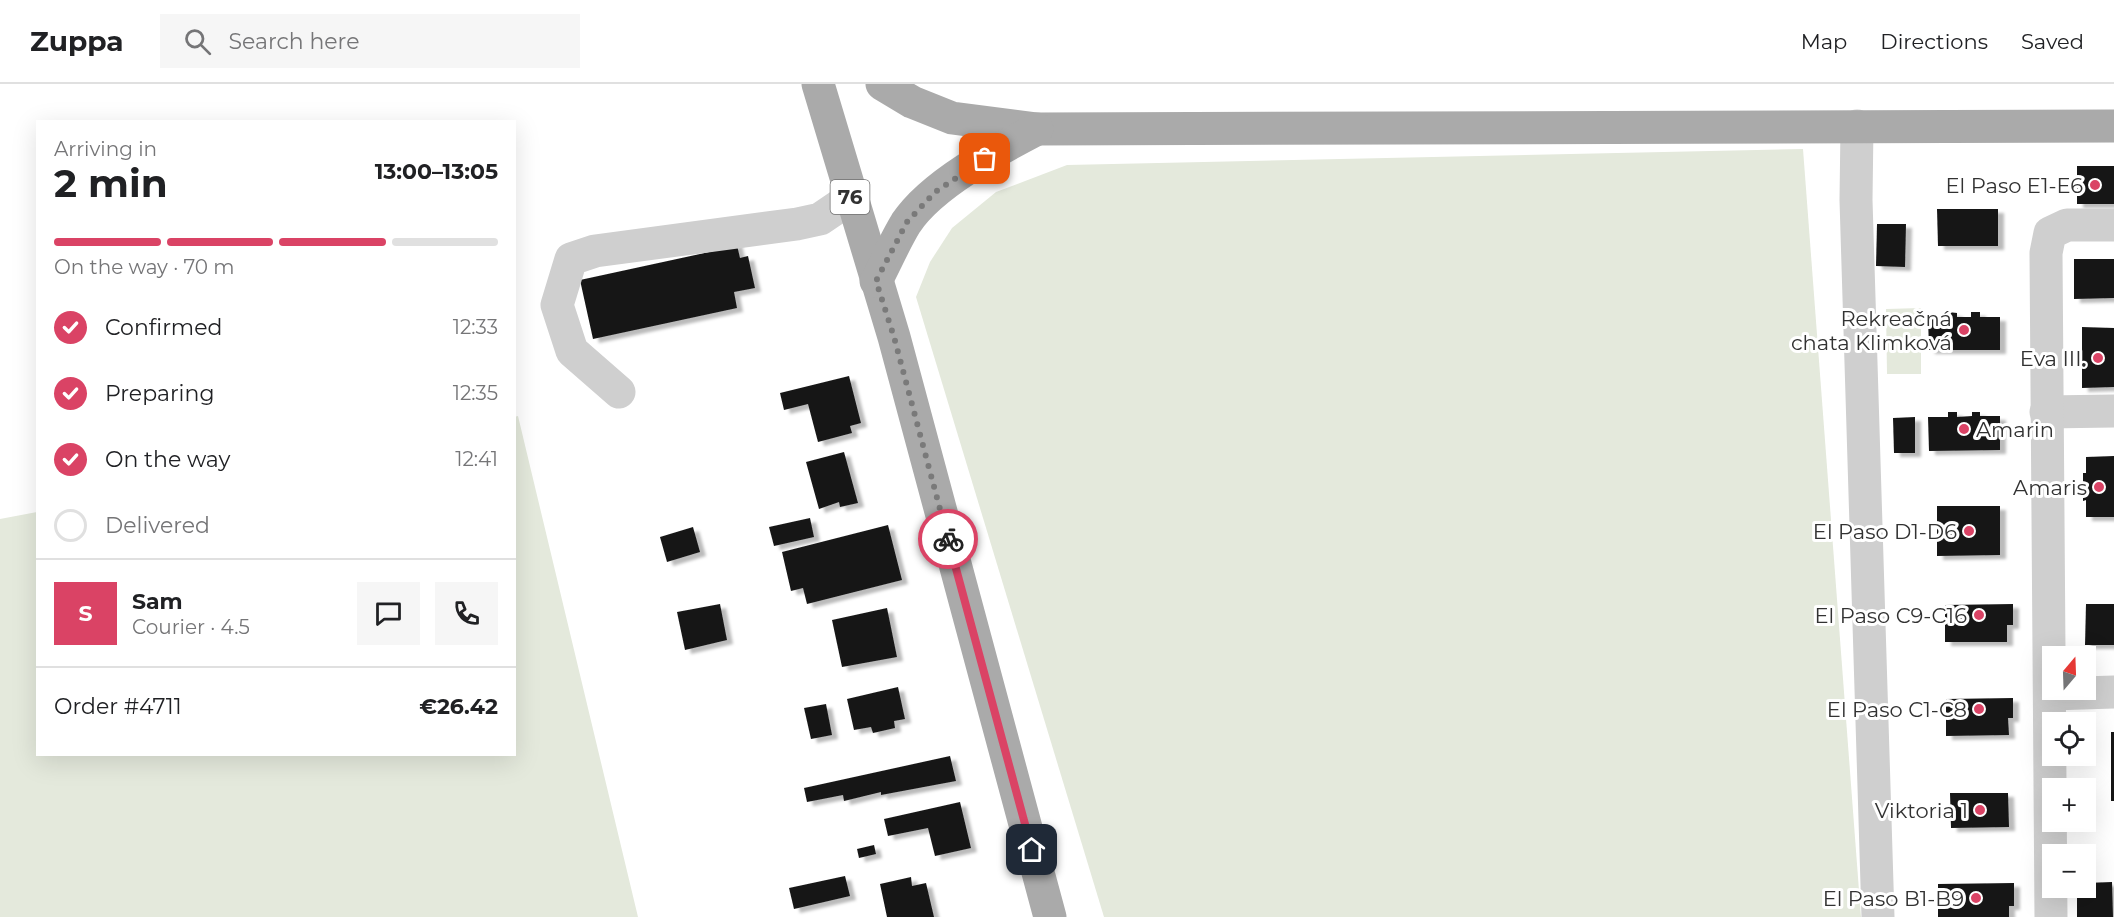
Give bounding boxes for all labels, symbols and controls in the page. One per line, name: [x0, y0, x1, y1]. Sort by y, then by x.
search box: [160, 14, 580, 68]
text: Zuppa: [30, 24, 124, 58]
icon: search: [181, 25, 214, 58]
text: Search here: [229, 28, 359, 55]
text: Map: [1801, 29, 1847, 54]
text: Directions: [1880, 29, 1988, 54]
text: Saved: [2021, 29, 2084, 54]
pin: [959, 133, 1010, 184]
text: Arriving in: [54, 137, 157, 161]
icon: bag: [968, 142, 1001, 175]
text: 13:00–13:05: [375, 158, 498, 185]
text: 2 min: [54, 159, 168, 207]
place label: El Paso E1-E6: [1946, 173, 2083, 198]
marker: El Paso E1-E6: [2088, 178, 2102, 192]
road number: 76: [830, 180, 870, 214]
text: On the way · 70 m: [54, 255, 235, 279]
place label: Rekreačná chata Klimková: [1791, 306, 1952, 355]
icon: check: [54, 311, 87, 344]
text: Confirmed: [105, 314, 222, 341]
text: 12:33: [453, 315, 498, 339]
marker: Rekreačná chata Klimková: [1957, 323, 1971, 337]
place label: Eva III.: [2020, 346, 2086, 371]
marker: Eva III.: [2091, 351, 2105, 365]
icon: check: [54, 377, 87, 410]
text: Preparing: [105, 380, 214, 407]
text: 12:35: [453, 381, 498, 405]
place label: Amarin: [1976, 417, 2054, 442]
marker: Amarin: [1957, 422, 1971, 436]
icon: check: [54, 443, 87, 476]
text: On the way: [105, 446, 230, 473]
text: 12:41: [455, 447, 498, 471]
place label: Amaris: [2013, 475, 2087, 500]
marker: Amaris: [2092, 480, 2106, 494]
courier: [918, 509, 978, 569]
text: Delivered: [105, 512, 210, 539]
place label: El Paso D1-D6: [1813, 519, 1957, 544]
icon: bike: [932, 523, 965, 556]
marker: El Paso D1-D6: [1962, 524, 1976, 538]
button: chat: [357, 582, 420, 645]
button: phone: [435, 582, 498, 645]
text: Sam: [132, 588, 183, 615]
text: S: [78, 600, 93, 627]
place label: El Paso C9-C16: [1814, 603, 1967, 628]
marker: El Paso C9-C16: [1972, 608, 1986, 622]
text: Courier · 4.5: [132, 615, 250, 639]
north arrow: [2042, 646, 2096, 700]
map controls: [2042, 646, 2096, 898]
text: Order #4711: [54, 693, 182, 720]
text: €26.42: [419, 693, 498, 720]
place label: El Paso C1-C8: [1827, 697, 1967, 722]
marker: El Paso C1-C8: [1972, 702, 1986, 716]
button: locate: [2042, 712, 2096, 766]
button: +: [2042, 778, 2096, 832]
place label: Viktoria 1: [1875, 798, 1968, 823]
marker: Viktoria 1: [1973, 803, 1987, 817]
pin: [1006, 824, 1057, 875]
icon: home: [1015, 833, 1048, 866]
button: −: [2042, 844, 2096, 898]
place label: El Paso B1-B9: [1823, 886, 1964, 911]
marker: El Paso B1-B9: [1969, 891, 1983, 905]

